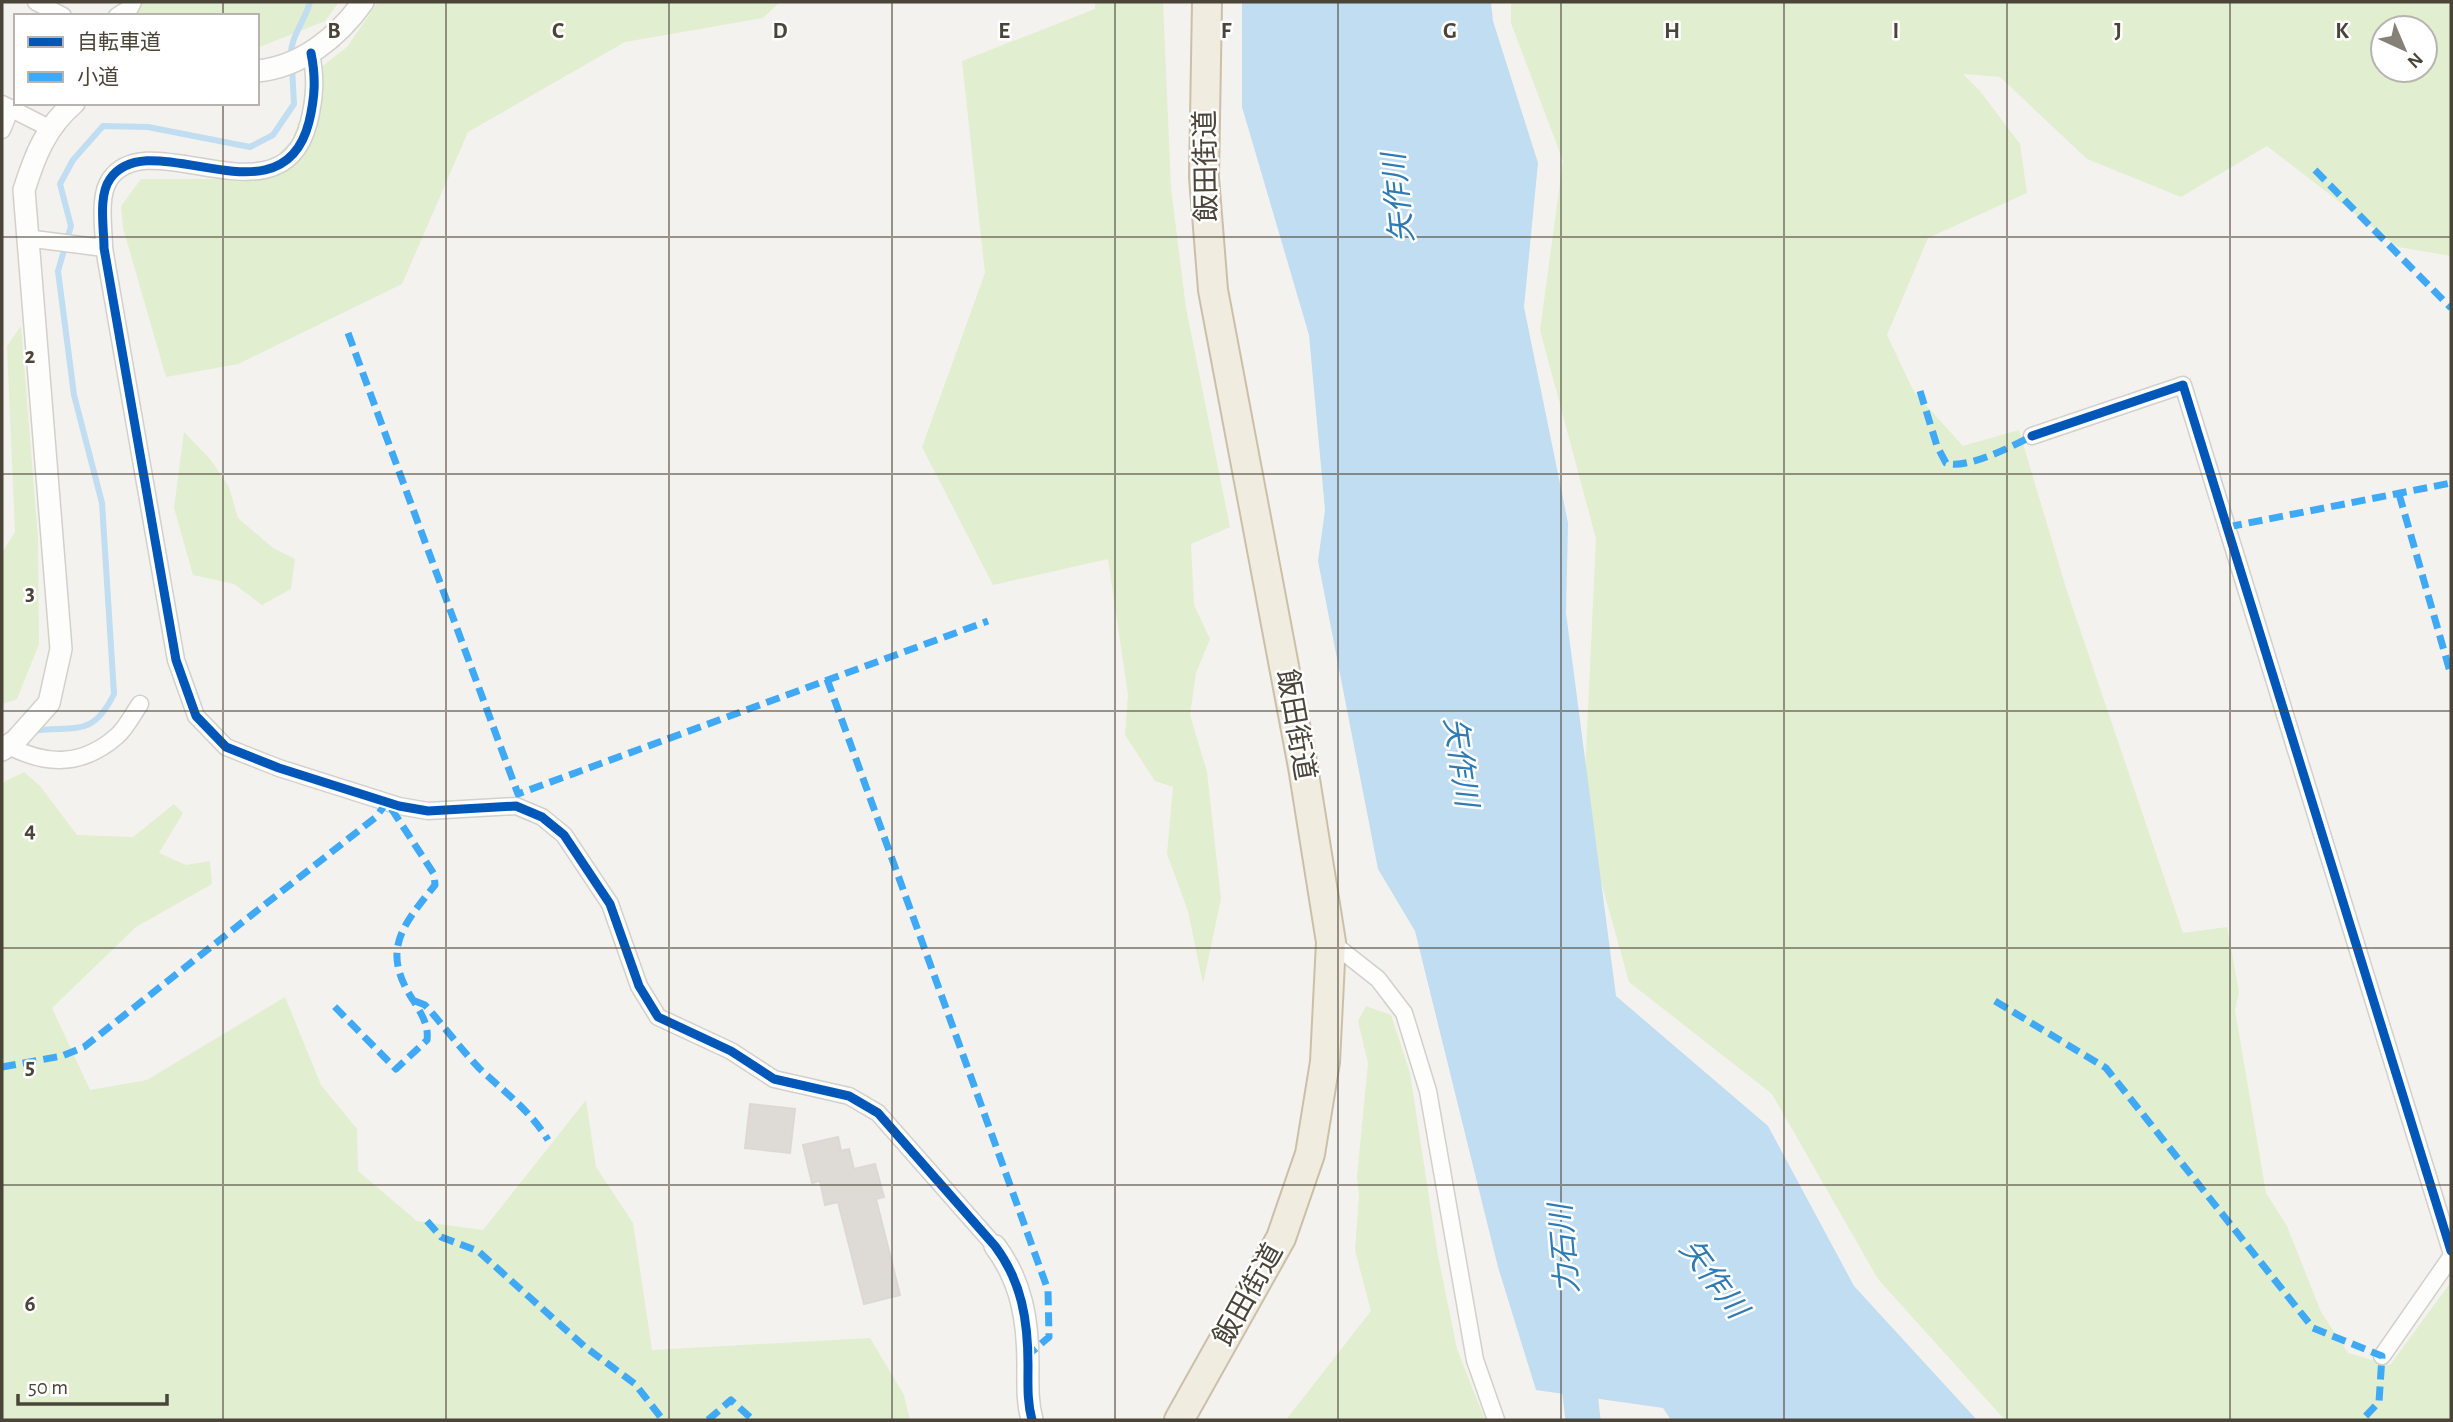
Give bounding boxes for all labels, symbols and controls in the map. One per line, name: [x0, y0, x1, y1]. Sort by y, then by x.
legend: [14, 14, 259, 105]
north arrow: [2369, 14, 2439, 84]
text: B: [327, 20, 341, 43]
text: C: [552, 20, 564, 43]
text: D: [772, 20, 788, 43]
text: E: [998, 20, 1010, 43]
text: F: [1221, 20, 1232, 43]
text: G: [1443, 20, 1457, 43]
text: H: [1664, 20, 1680, 43]
text: I: [1893, 20, 1899, 43]
text: J: [2114, 20, 2122, 43]
text: K: [2335, 20, 2349, 43]
text: 自転車道: [77, 31, 161, 53]
text: N: [2403, 49, 2426, 72]
text: 小道: [77, 66, 119, 88]
street label: 飯田街道: [1190, 110, 1222, 222]
water label: 矢作川: [1377, 149, 1419, 245]
text: 2: [25, 345, 36, 368]
text: 3: [25, 582, 35, 605]
street label: 飯田街道: [1271, 667, 1320, 783]
water label: 矢作川: [1439, 715, 1484, 812]
text: 4: [24, 819, 36, 842]
text: 5: [25, 1056, 35, 1079]
water label: 力石川: [1544, 1200, 1584, 1295]
water label: 矢作川: [1674, 1233, 1755, 1326]
street label: 飯田街道: [1208, 1238, 1288, 1351]
text: 6: [24, 1293, 36, 1316]
scale bar: [18, 1362, 166, 1406]
text: 50 m: [28, 1377, 68, 1398]

